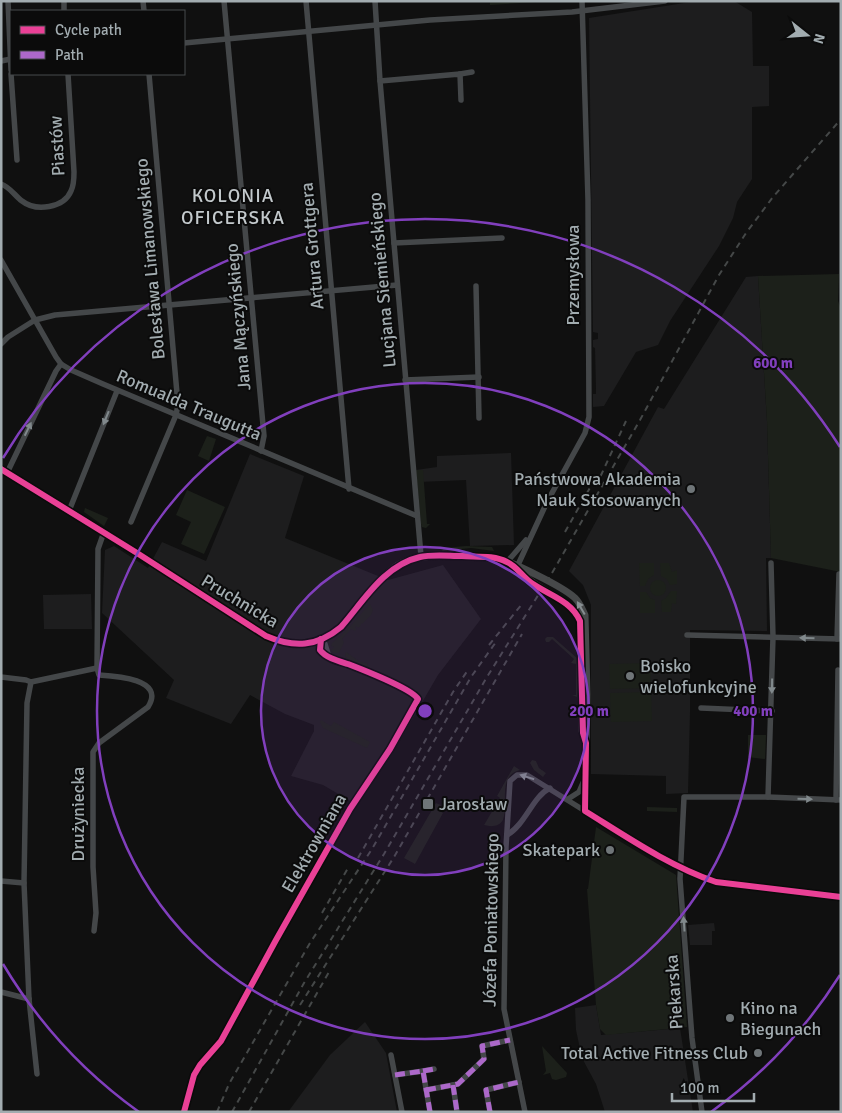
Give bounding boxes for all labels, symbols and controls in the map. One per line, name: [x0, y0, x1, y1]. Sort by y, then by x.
legend: [10, 10, 185, 75]
north arrow: [782, 10, 832, 60]
text: Cycle path: [55, 21, 122, 39]
text: N: [809, 32, 829, 46]
text: Path: [55, 46, 84, 64]
street label: Piastów: [44, 115, 70, 177]
street label: Bolesława Limanowskiego: [130, 157, 170, 361]
street label: Artura Grottgera: [295, 182, 329, 310]
district label: KOLONIA OFICERSKA: [181, 184, 285, 230]
street label: Lucjana Siemieńskiego: [363, 191, 401, 369]
street label: Przemysłowa: [562, 225, 584, 325]
street label: Jana Mączyńskiego: [221, 243, 255, 391]
text: 600 m: [753, 354, 793, 372]
street label: Romualda Traugutta: [113, 364, 265, 446]
one-way arrow: [102, 411, 110, 426]
one-way arrow: [24, 422, 32, 436]
place label: Państwowa Akademia Nauk Stosowanych: [514, 468, 681, 511]
marker: Państwowa Akademia Nauk Stosowanych: [685, 483, 697, 495]
street label: Pruchnicka: [197, 569, 283, 633]
one-way arrow: [577, 601, 585, 616]
one-way arrow: [799, 634, 815, 642]
place label: Boisko wielofunkcyjne: [640, 655, 757, 698]
marker: Boisko wielofunkcyjne: [624, 670, 636, 682]
one-way arrow: [768, 678, 776, 694]
centre of rings: [416, 702, 434, 720]
text: 200 m: [569, 702, 609, 720]
text: 400 m: [733, 702, 773, 720]
street label: Drużyniecka: [67, 767, 89, 861]
one-way arrow: [519, 773, 534, 781]
street label: Elektrowniana: [277, 789, 351, 897]
place label: Jarosław: [439, 793, 507, 815]
one-way arrow: [797, 795, 813, 803]
marker: Jarosław: [421, 797, 435, 811]
street label: Józefa Poniatowskiego: [478, 833, 504, 1007]
place label: Skatepark: [523, 839, 600, 861]
marker: Skatepark: [604, 844, 616, 856]
one-way arrow: [679, 916, 687, 932]
street label: Piekarska: [660, 954, 688, 1030]
place label: Kino na Biegunach: [740, 997, 821, 1040]
marker: Kino na Biegunach: [724, 1012, 736, 1024]
place label: Total Active Fitness Club: [561, 1042, 748, 1064]
marker: Total Active Fitness Club: [752, 1047, 764, 1059]
scale bar: [672, 1070, 754, 1102]
text: 100 m: [680, 1079, 720, 1097]

